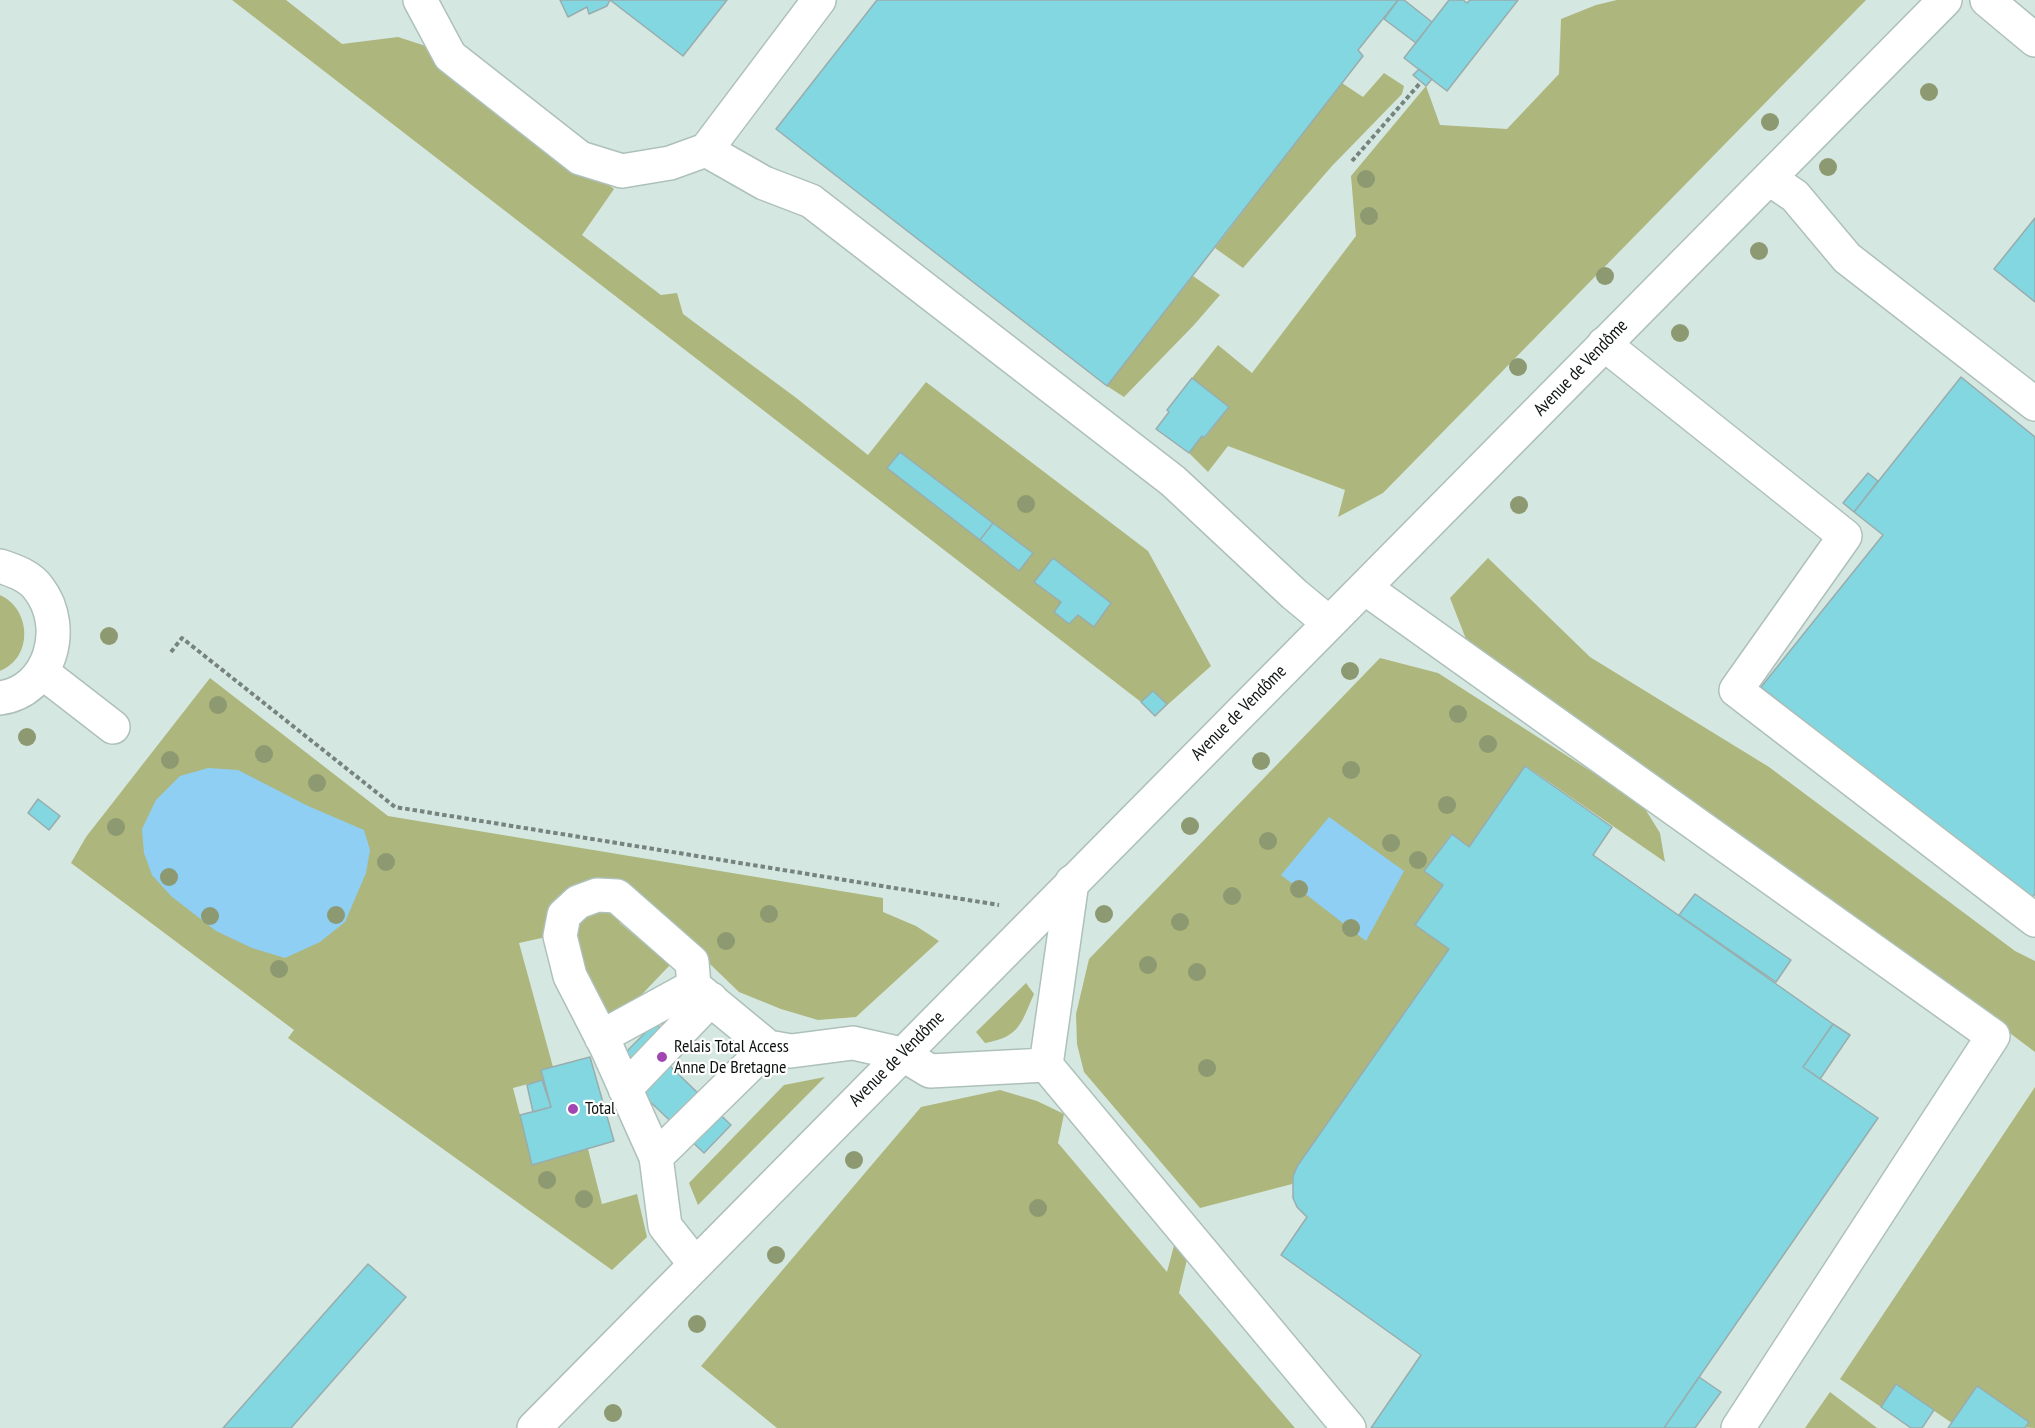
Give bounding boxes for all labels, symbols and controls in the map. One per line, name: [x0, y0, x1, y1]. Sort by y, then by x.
street label: Avenue de Vendôme: [1530, 315, 1632, 421]
street label: Avenue de Vendôme: [1187, 661, 1291, 765]
street label: Avenue de Vendôme: [845, 1007, 949, 1111]
place label: Relais Total Access Anne De Bretagne: [674, 1036, 789, 1078]
marker: Relais Total Access Anne De Bretagne: [655, 1050, 669, 1064]
place label: Total: [585, 1098, 615, 1120]
marker: Total: [566, 1102, 580, 1116]

